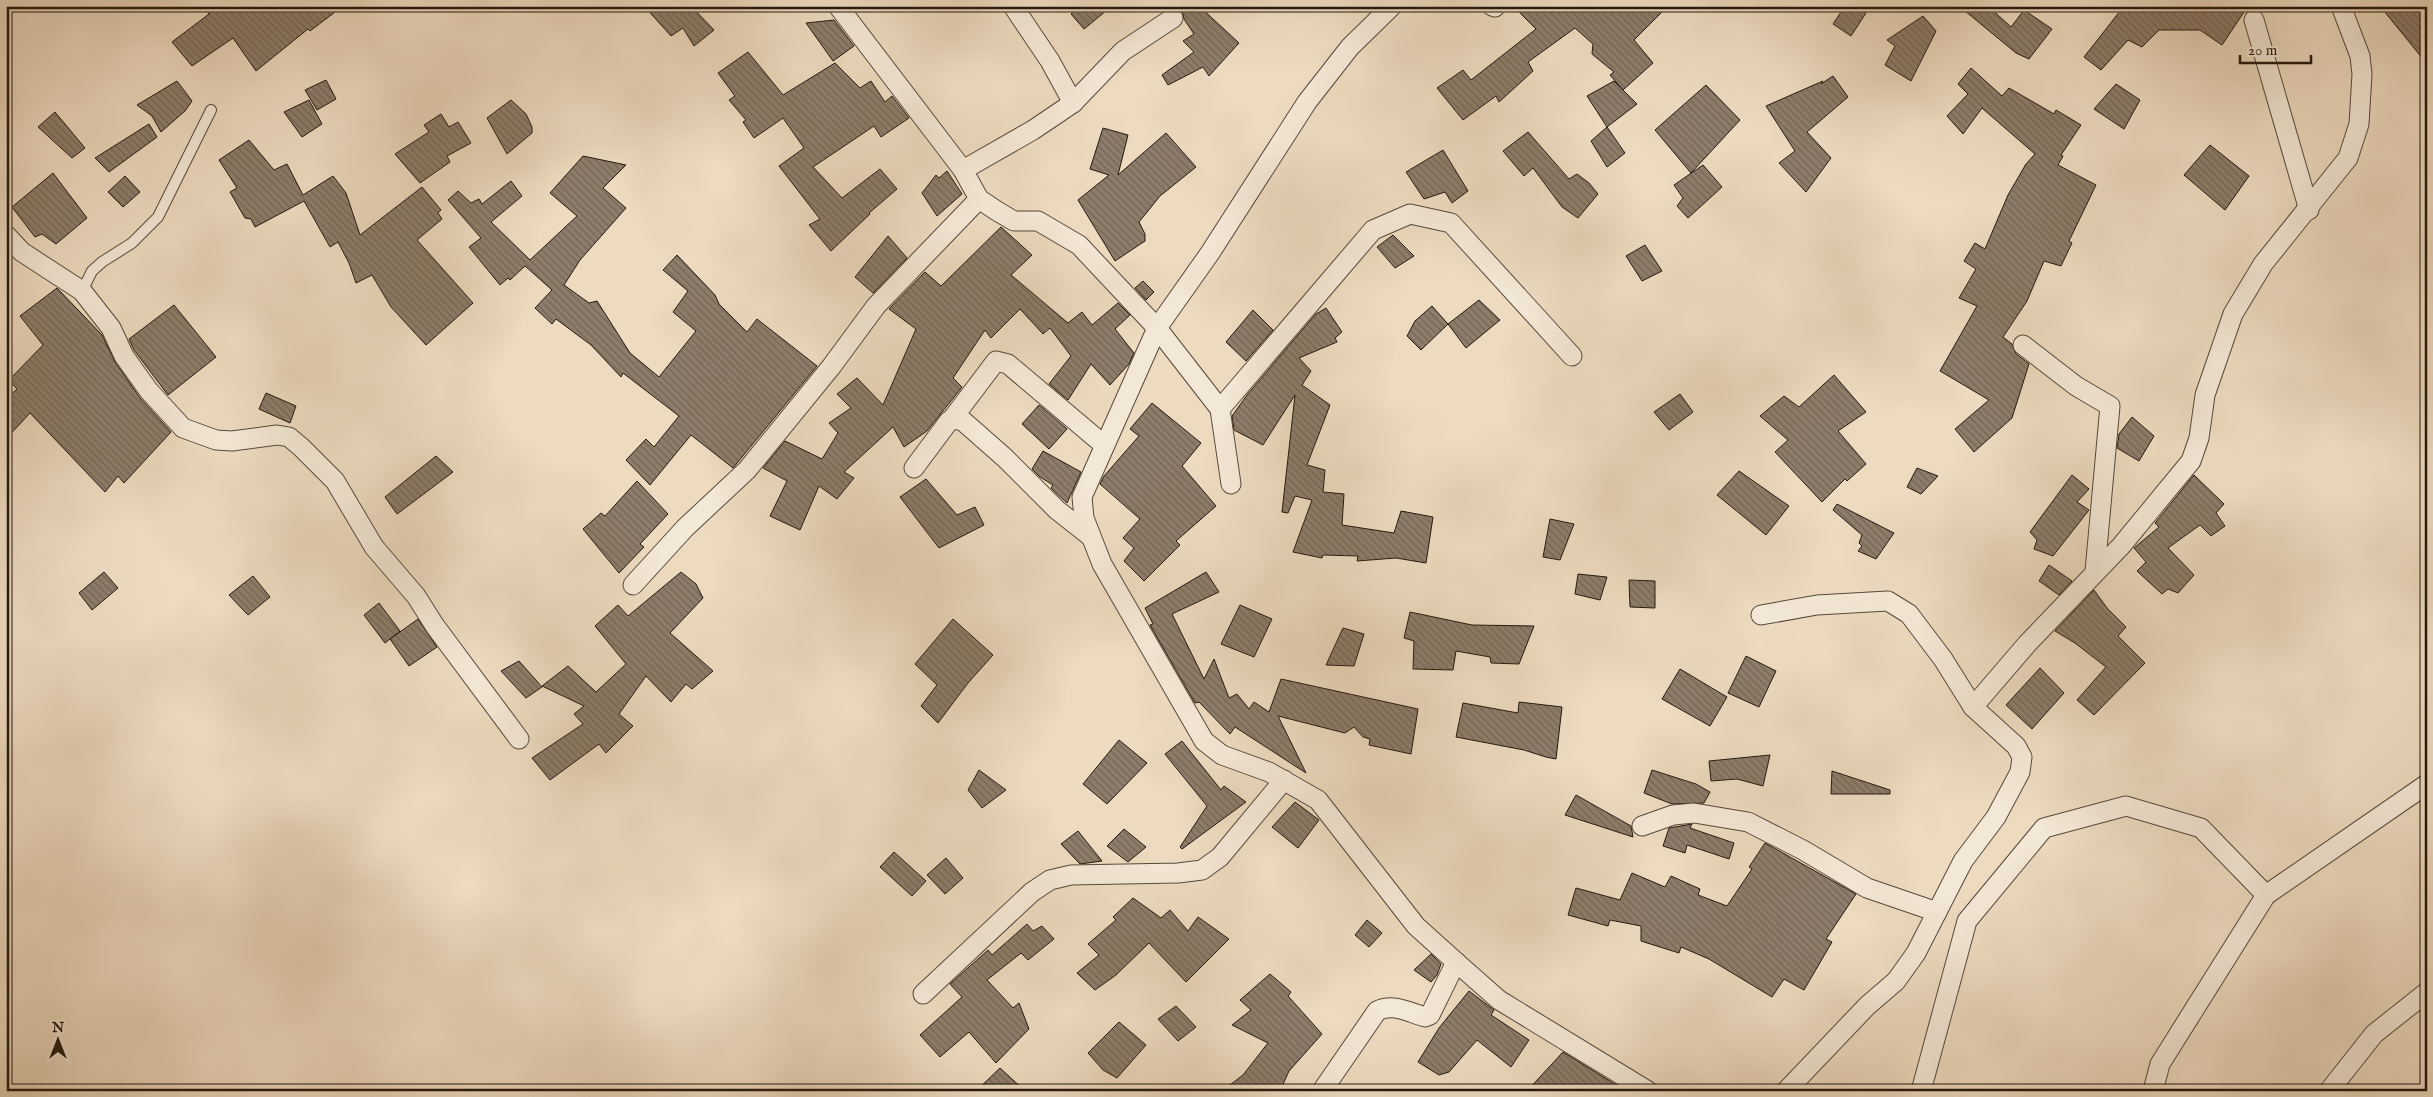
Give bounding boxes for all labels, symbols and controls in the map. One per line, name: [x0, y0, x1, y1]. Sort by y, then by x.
scale bar: [2240, 32, 2312, 64]
text: 20 m: [2248, 41, 2278, 60]
north arrow: [32, 1014, 82, 1064]
text: N: [51, 1019, 64, 1037]

